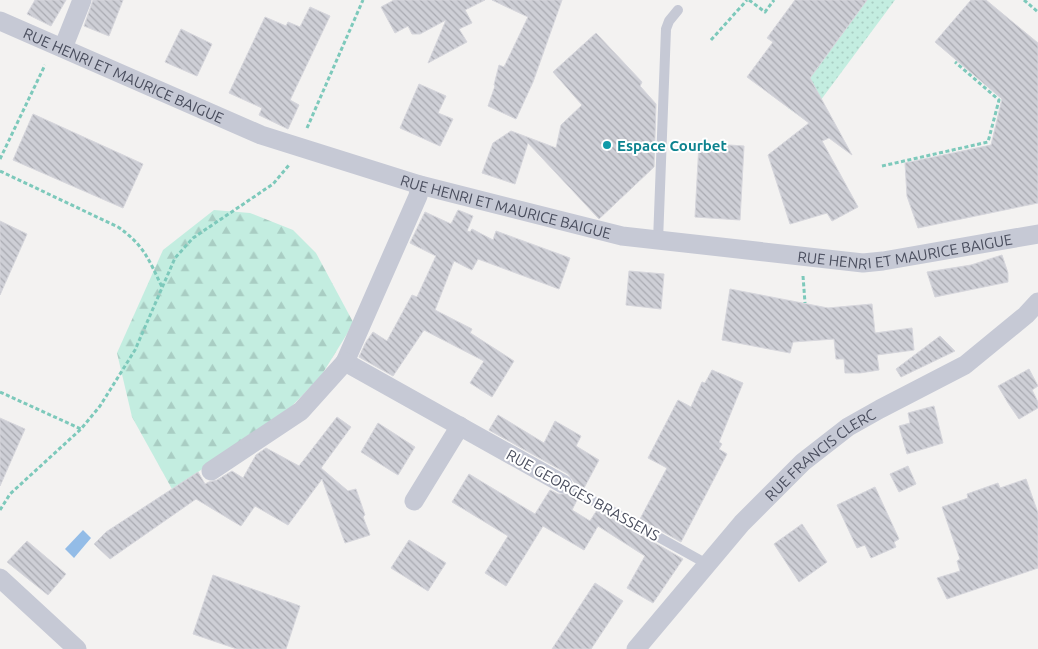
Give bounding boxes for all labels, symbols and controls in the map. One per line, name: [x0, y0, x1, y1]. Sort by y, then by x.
street label: RUE HENRI ET MAURICE BAIGUE: [21, 24, 227, 126]
place label: Espace Courbet: [617, 137, 727, 154]
marker: Espace Courbet: [601, 139, 613, 151]
street label: RUE HENRI ET MAURICE BAIGUE: [398, 171, 613, 241]
street label: RUE HENRI ET MAURICE BAIGUE: [797, 230, 1014, 272]
street label: RUE FRANCIS CLERC: [761, 405, 878, 504]
street label: RUE GEORGES BRASSENS: [504, 446, 662, 544]

